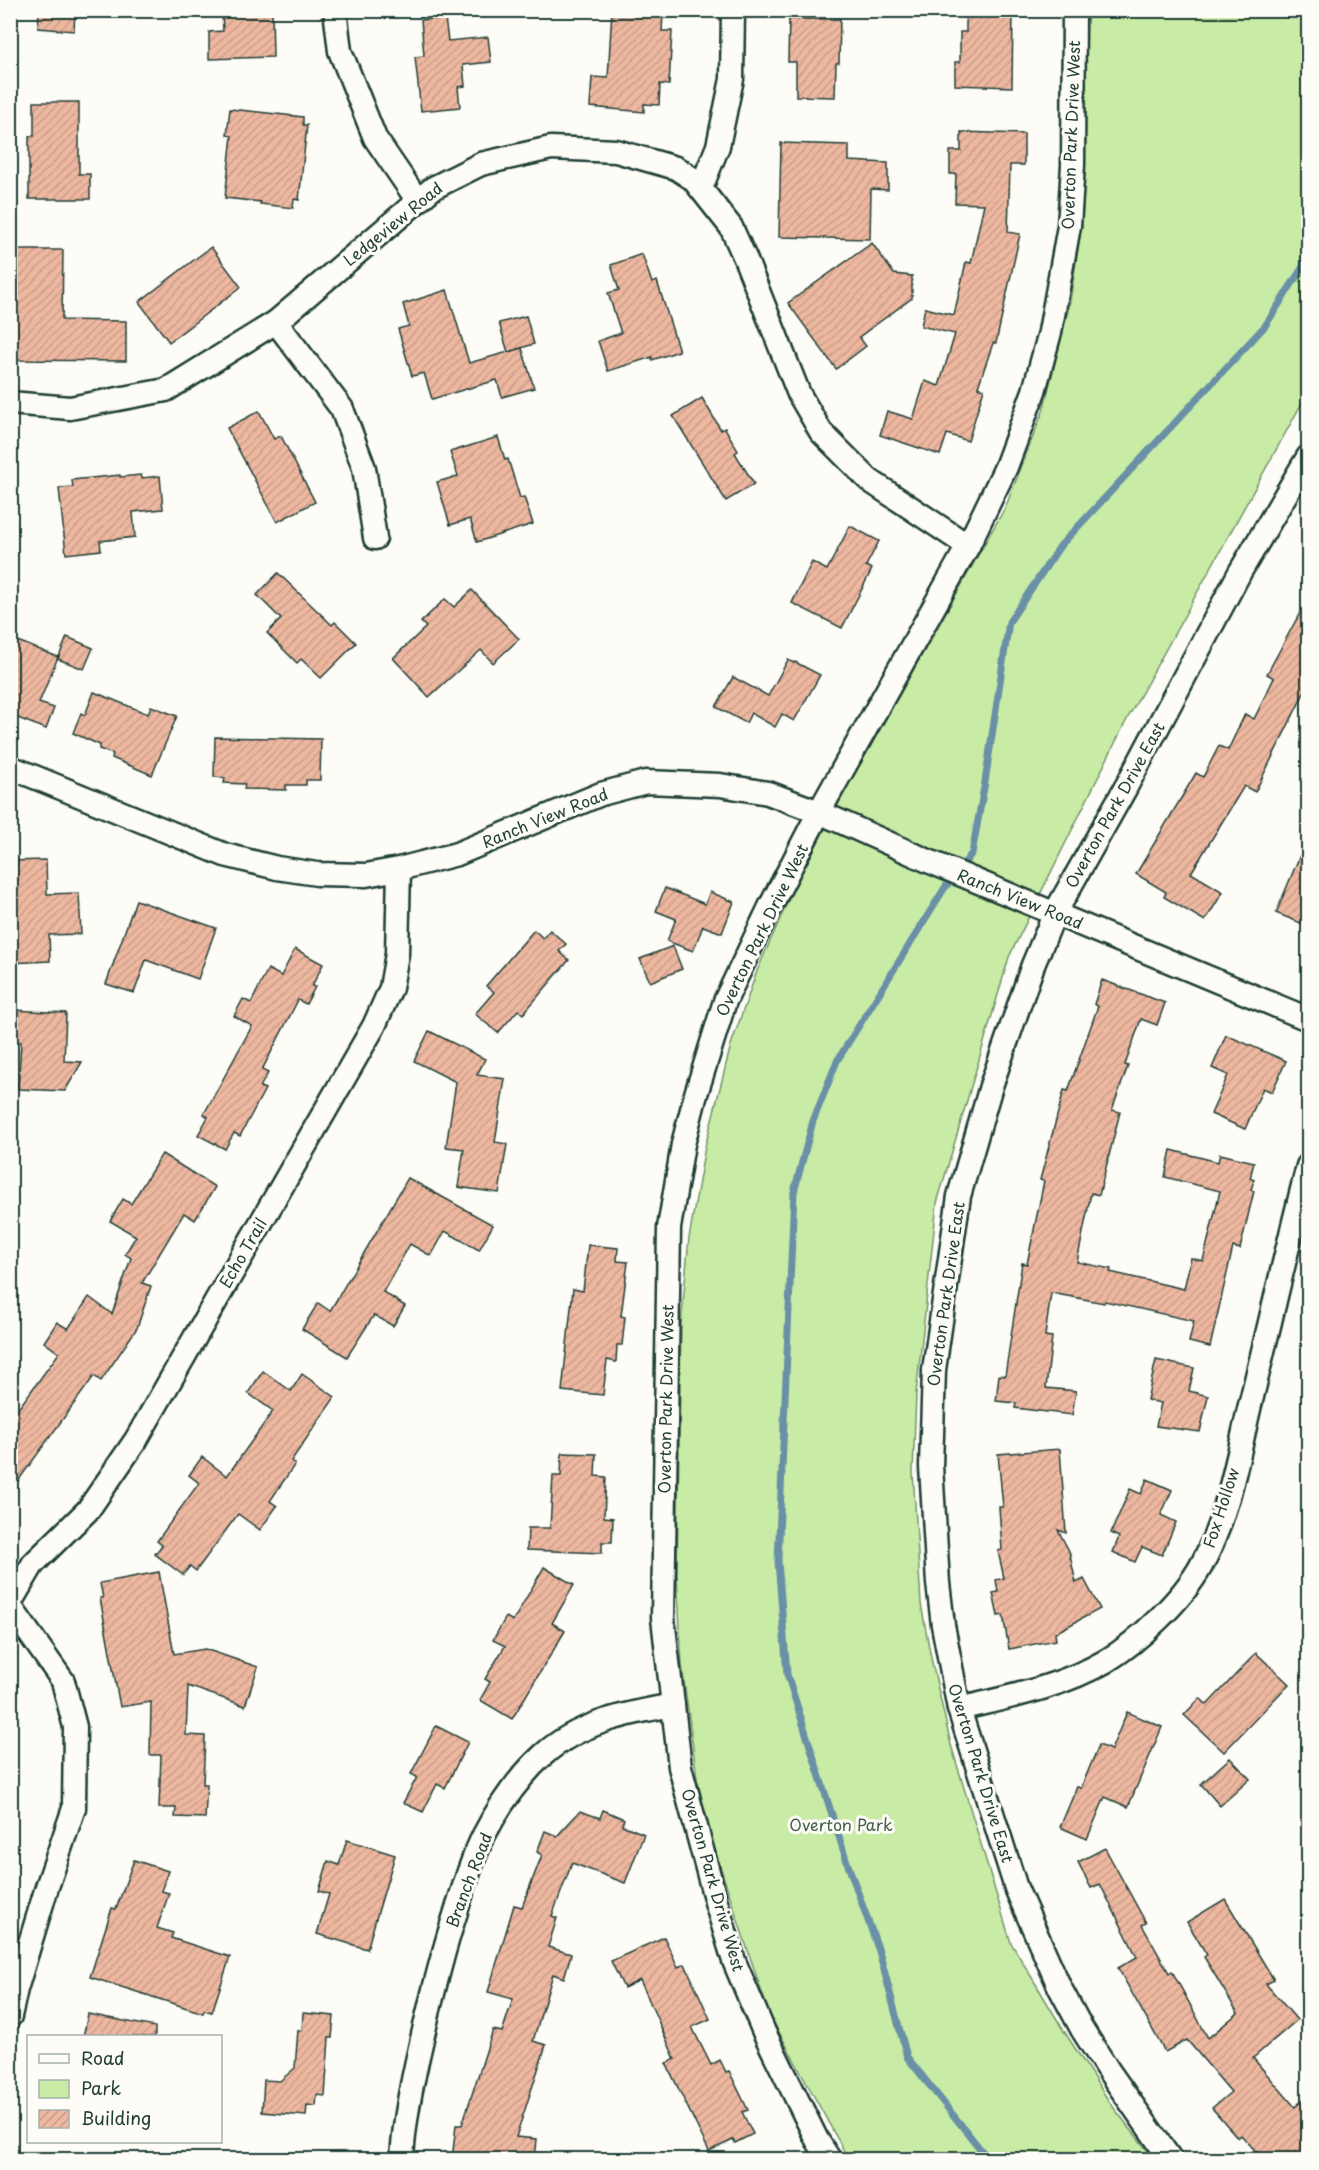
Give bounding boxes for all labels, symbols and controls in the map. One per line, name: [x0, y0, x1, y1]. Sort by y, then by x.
street label: Overton Park Drive West: [1055, 40, 1085, 230]
street label: Ledgeview Road: [338, 176, 447, 271]
street label: Overton Park Drive East: [1058, 717, 1170, 892]
street label: Ranch View Road: [478, 781, 611, 853]
street label: Overton Park Drive West: [709, 839, 813, 1020]
street label: Ranch View Road: [954, 862, 1087, 934]
street label: Overton Park Drive East: [920, 1200, 970, 1388]
street label: Echo Trail: [212, 1213, 272, 1292]
street label: Overton Park Drive West: [651, 1304, 679, 1494]
street label: Fox Hollow: [1196, 1464, 1244, 1551]
street label: Overton Park Drive East: [943, 1680, 1021, 1865]
street label: Overton Park Drive West: [676, 1785, 752, 1974]
park label: Overton Park: [789, 1812, 893, 1836]
street label: Branch Road: [439, 1829, 497, 1931]
legend: [27, 2035, 222, 2143]
text: Road: [81, 2044, 125, 2071]
text: Park: [81, 2074, 121, 2101]
text: Building: [81, 2104, 151, 2131]

